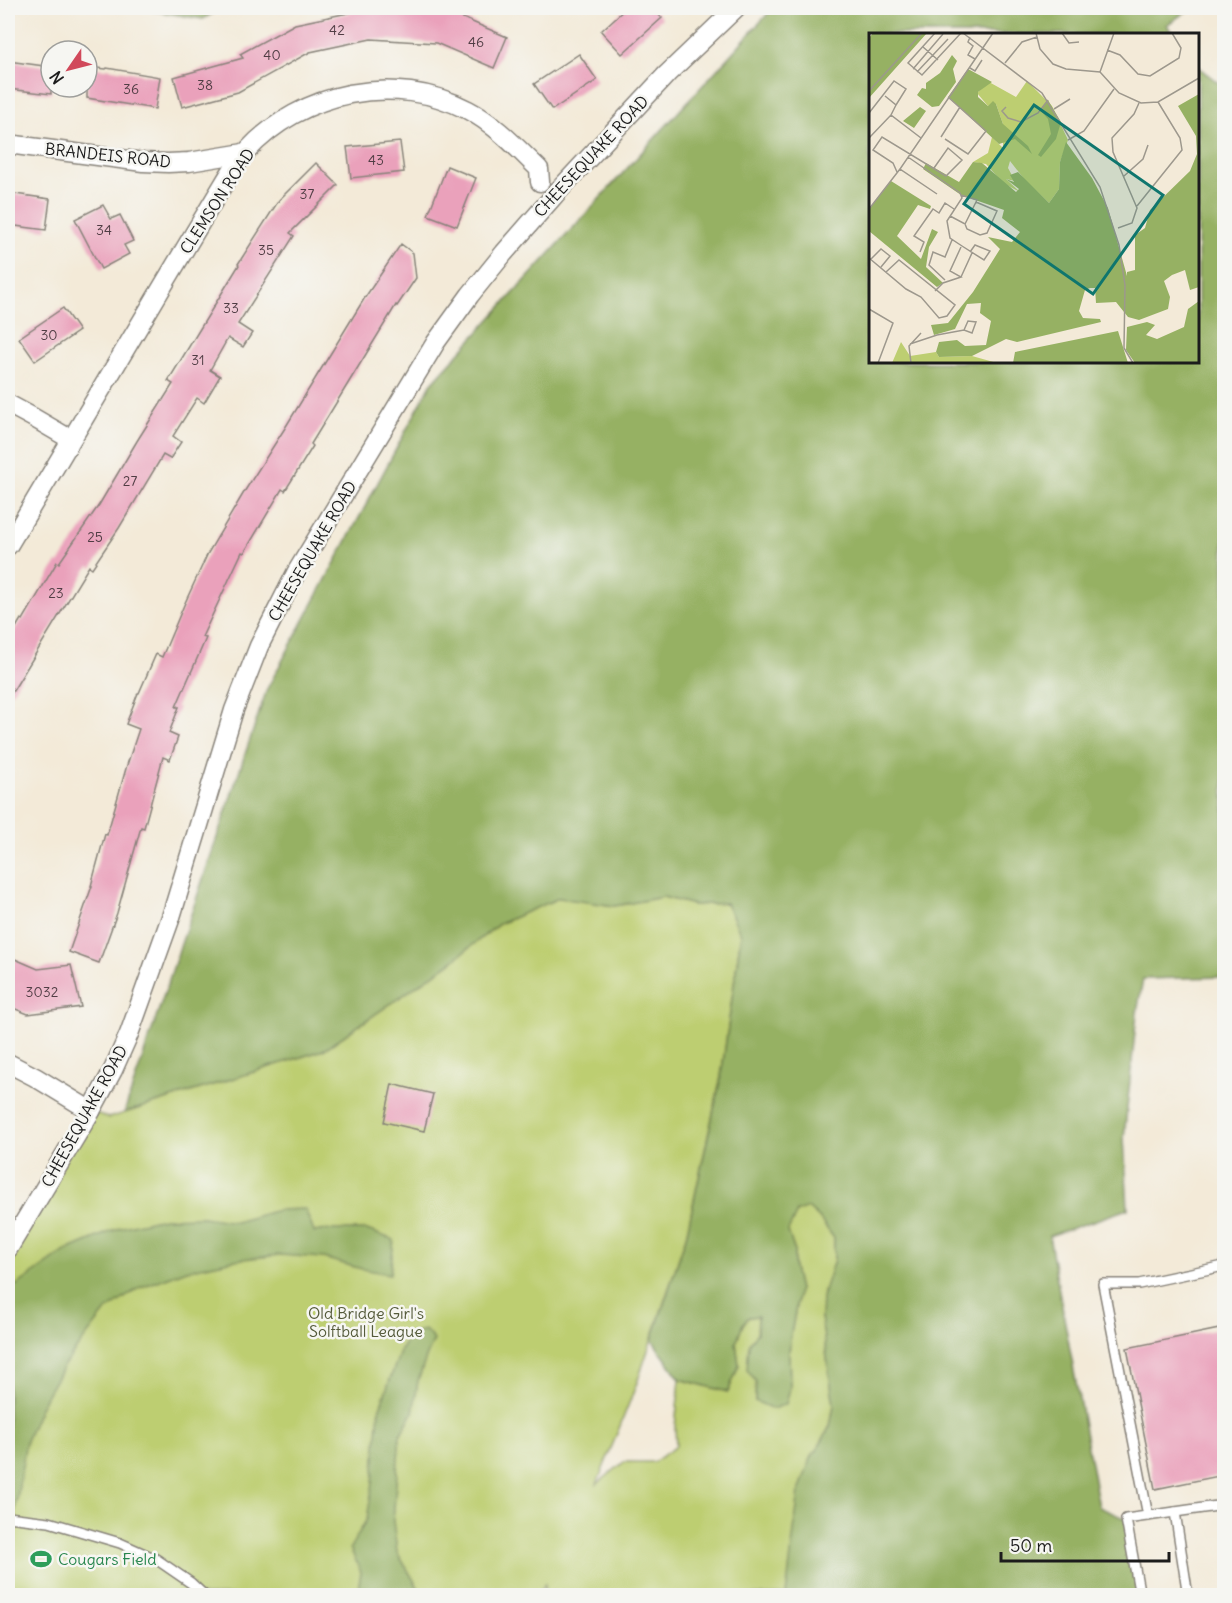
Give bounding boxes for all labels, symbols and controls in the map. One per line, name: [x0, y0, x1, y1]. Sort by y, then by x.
house number: 42: [329, 21, 345, 39]
house number: 46: [468, 33, 484, 51]
inset map: [869, 33, 1199, 363]
north arrow: [39, 39, 99, 99]
house number: 40: [263, 46, 281, 64]
text: N: [45, 67, 68, 88]
house number: 38: [197, 76, 213, 94]
house number: 36: [123, 80, 139, 98]
street label: CHEESEQUAKE ROAD: [529, 91, 653, 221]
street label: BRANDEIS ROAD: [44, 138, 172, 172]
street label: CLEMSON ROAD: [175, 144, 259, 258]
house number: 43: [368, 151, 384, 169]
house number: 37: [300, 185, 315, 203]
house number: 34: [96, 221, 112, 239]
house number: 35: [258, 241, 274, 259]
house number: 33: [223, 299, 239, 317]
house number: 30: [40, 326, 58, 344]
house number: 31: [191, 351, 205, 369]
house number: 27: [123, 472, 137, 490]
street label: CHEESEQUAKE ROAD: [264, 477, 360, 625]
house number: 25: [87, 528, 103, 546]
house number: 23: [48, 584, 64, 602]
house number: 3032: [26, 983, 59, 1001]
street label: CHEESEQUAKE ROAD: [37, 1042, 131, 1190]
park label: Old Bridge Girl's Solftball League: [308, 1303, 424, 1341]
scale bar: [1001, 1525, 1169, 1563]
text: 50 m: [1010, 1534, 1052, 1557]
sports icon: Cougars Field: [29, 1547, 53, 1571]
place label: Cougars Field: [58, 1549, 157, 1569]

